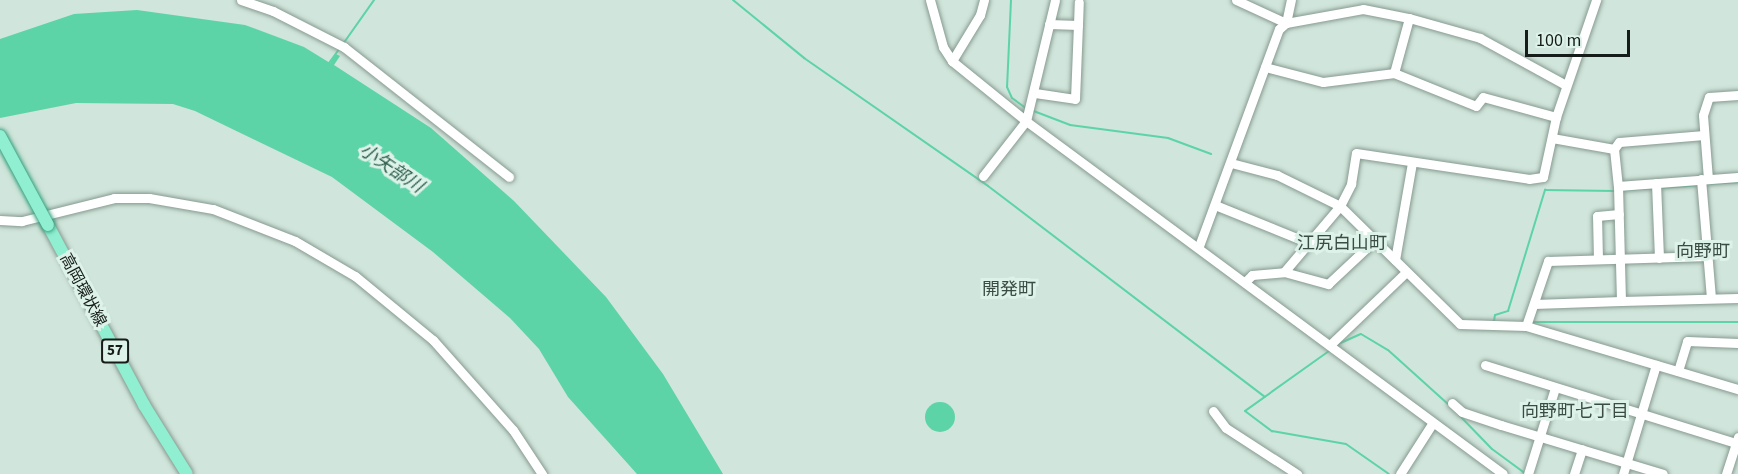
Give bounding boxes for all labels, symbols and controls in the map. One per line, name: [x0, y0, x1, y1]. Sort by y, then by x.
scale bar: [1528, 18, 1633, 56]
text: 100 m: [1536, 28, 1581, 53]
water label: 小矢部川: [355, 140, 427, 198]
district label: 江尻白山町: [1297, 233, 1387, 255]
district label: 向野町: [1676, 241, 1730, 263]
street label: 高岡環状線: [56, 250, 110, 330]
district label: 開発町: [982, 279, 1036, 301]
road number: 57: [100, 339, 130, 363]
district label: 向野町七丁目: [1521, 401, 1629, 423]

